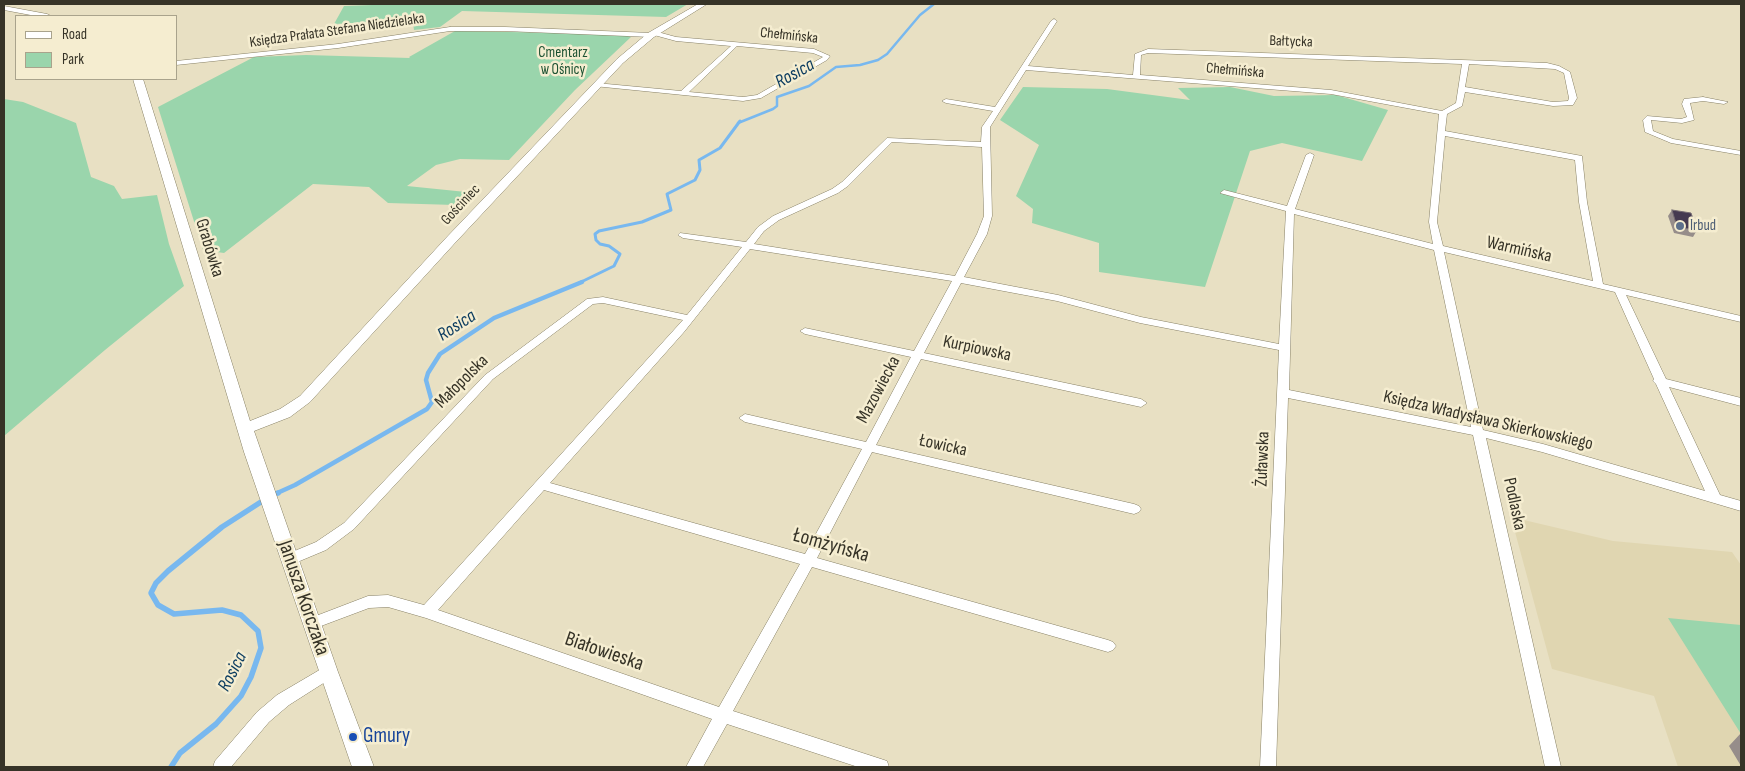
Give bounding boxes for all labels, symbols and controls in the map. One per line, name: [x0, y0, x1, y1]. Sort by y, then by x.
street label: Księdza Prałata Stefana Niedzielaka: [248, 10, 426, 52]
legend: [15, 15, 178, 80]
street label: Chełmińska: [759, 24, 819, 48]
text: Road: [62, 25, 87, 44]
street label: Bałtycka: [1269, 32, 1313, 52]
park label: Cmentarz w Ośnicy: [538, 44, 588, 79]
text: Park: [62, 50, 84, 69]
water label: Rosica: [771, 54, 819, 94]
street label: Chełmińska: [1205, 59, 1265, 83]
street label: Gościniec: [438, 181, 484, 229]
street label: Grabówka: [190, 216, 228, 280]
place label: Irbud: [1690, 217, 1716, 235]
marker: Irbud: [1674, 220, 1686, 232]
street label: Warmińska: [1484, 232, 1554, 268]
water label: Rosica: [433, 305, 481, 347]
street label: Kurpiowska: [941, 331, 1013, 367]
street label: Małopolska: [431, 351, 493, 413]
street label: Mazowiecka: [852, 353, 906, 427]
street label: Księdza Władysława Skierkowskiego: [1381, 386, 1595, 456]
street label: Łowicka: [917, 430, 969, 462]
street label: Żuławska: [1251, 431, 1275, 487]
street label: Podlaska: [1498, 476, 1530, 532]
street label: Łomżyńska: [790, 523, 872, 569]
street label: Janusza Korczaka: [272, 537, 334, 659]
street label: Białowieska: [561, 627, 647, 677]
water label: Rosica: [213, 648, 253, 696]
place label: Gmury: [363, 724, 410, 750]
marker: Gmury: [347, 731, 359, 743]

